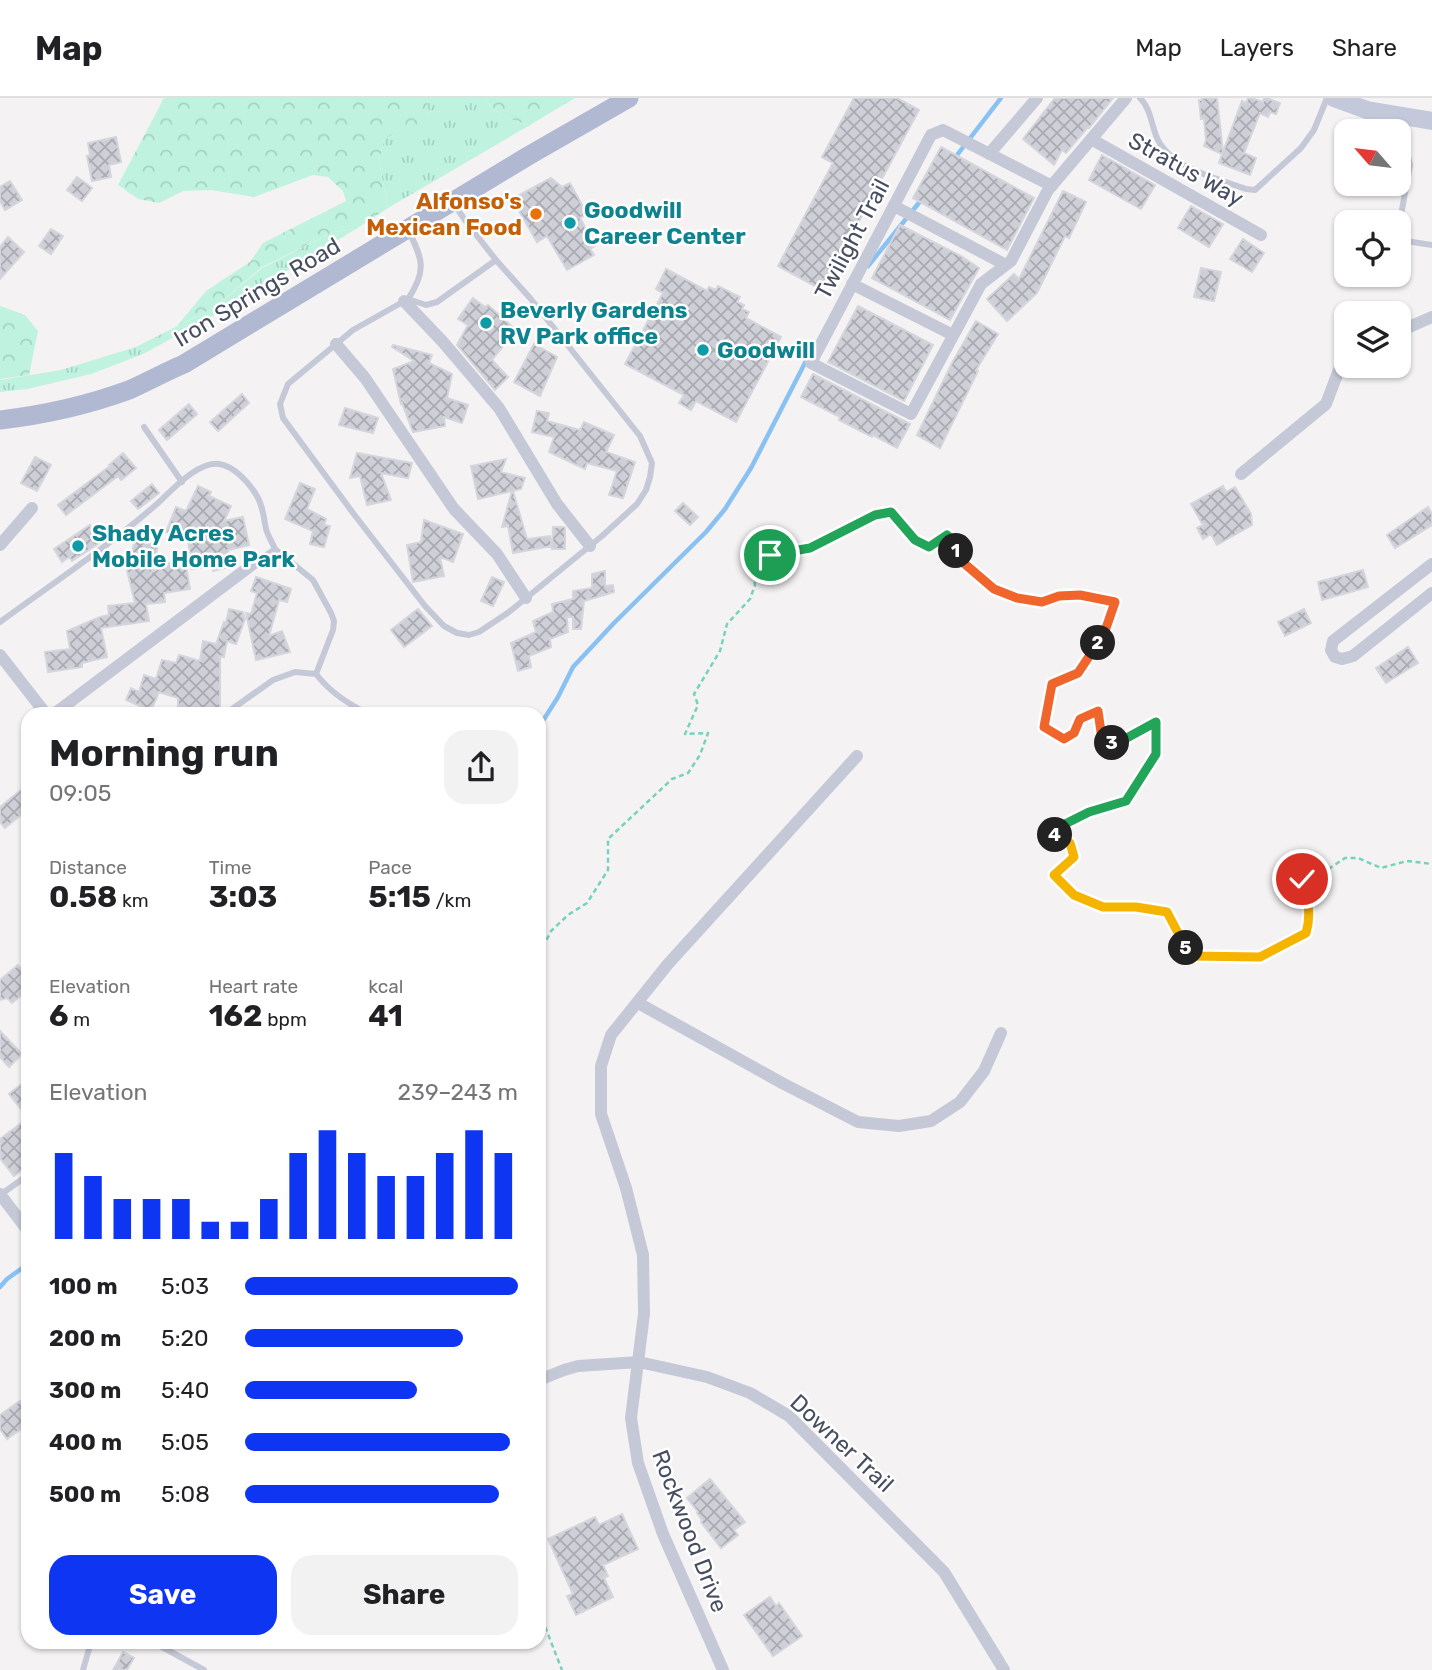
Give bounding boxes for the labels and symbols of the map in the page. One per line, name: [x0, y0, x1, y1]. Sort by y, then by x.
north arrow: [1334, 119, 1410, 196]
street label: Stratus Way: [1124, 126, 1249, 212]
street label: Twilight Trail: [809, 174, 895, 304]
place label: Alfonso's Mexican Food: [366, 187, 522, 241]
place label: Goodwill Career Center: [584, 196, 746, 250]
marker: Alfonso's Mexican Food: [528, 206, 544, 222]
marker: Goodwill Career Center: [562, 215, 578, 231]
street label: Iron Springs Road: [169, 231, 345, 353]
place label: Beverly Gardens RV Park office: [500, 296, 688, 350]
marker: Beverly Gardens RV Park office: [478, 315, 494, 331]
place label: Goodwill: [717, 336, 815, 364]
marker: Goodwill: [695, 342, 711, 358]
place label: Shady Acres Mobile Home Park: [92, 519, 295, 573]
pin: [740, 525, 800, 585]
pin: 1: [939, 533, 974, 568]
marker: Shady Acres Mobile Home Park: [70, 538, 86, 554]
pin: 2: [1080, 626, 1116, 660]
pin: 3: [1094, 726, 1130, 760]
pin: 4: [1038, 818, 1072, 852]
pin: [1272, 849, 1332, 909]
pin: 5: [1168, 930, 1204, 966]
street label: Downer Trail: [785, 1388, 899, 1498]
street label: Rockwood Drive: [646, 1446, 734, 1616]

